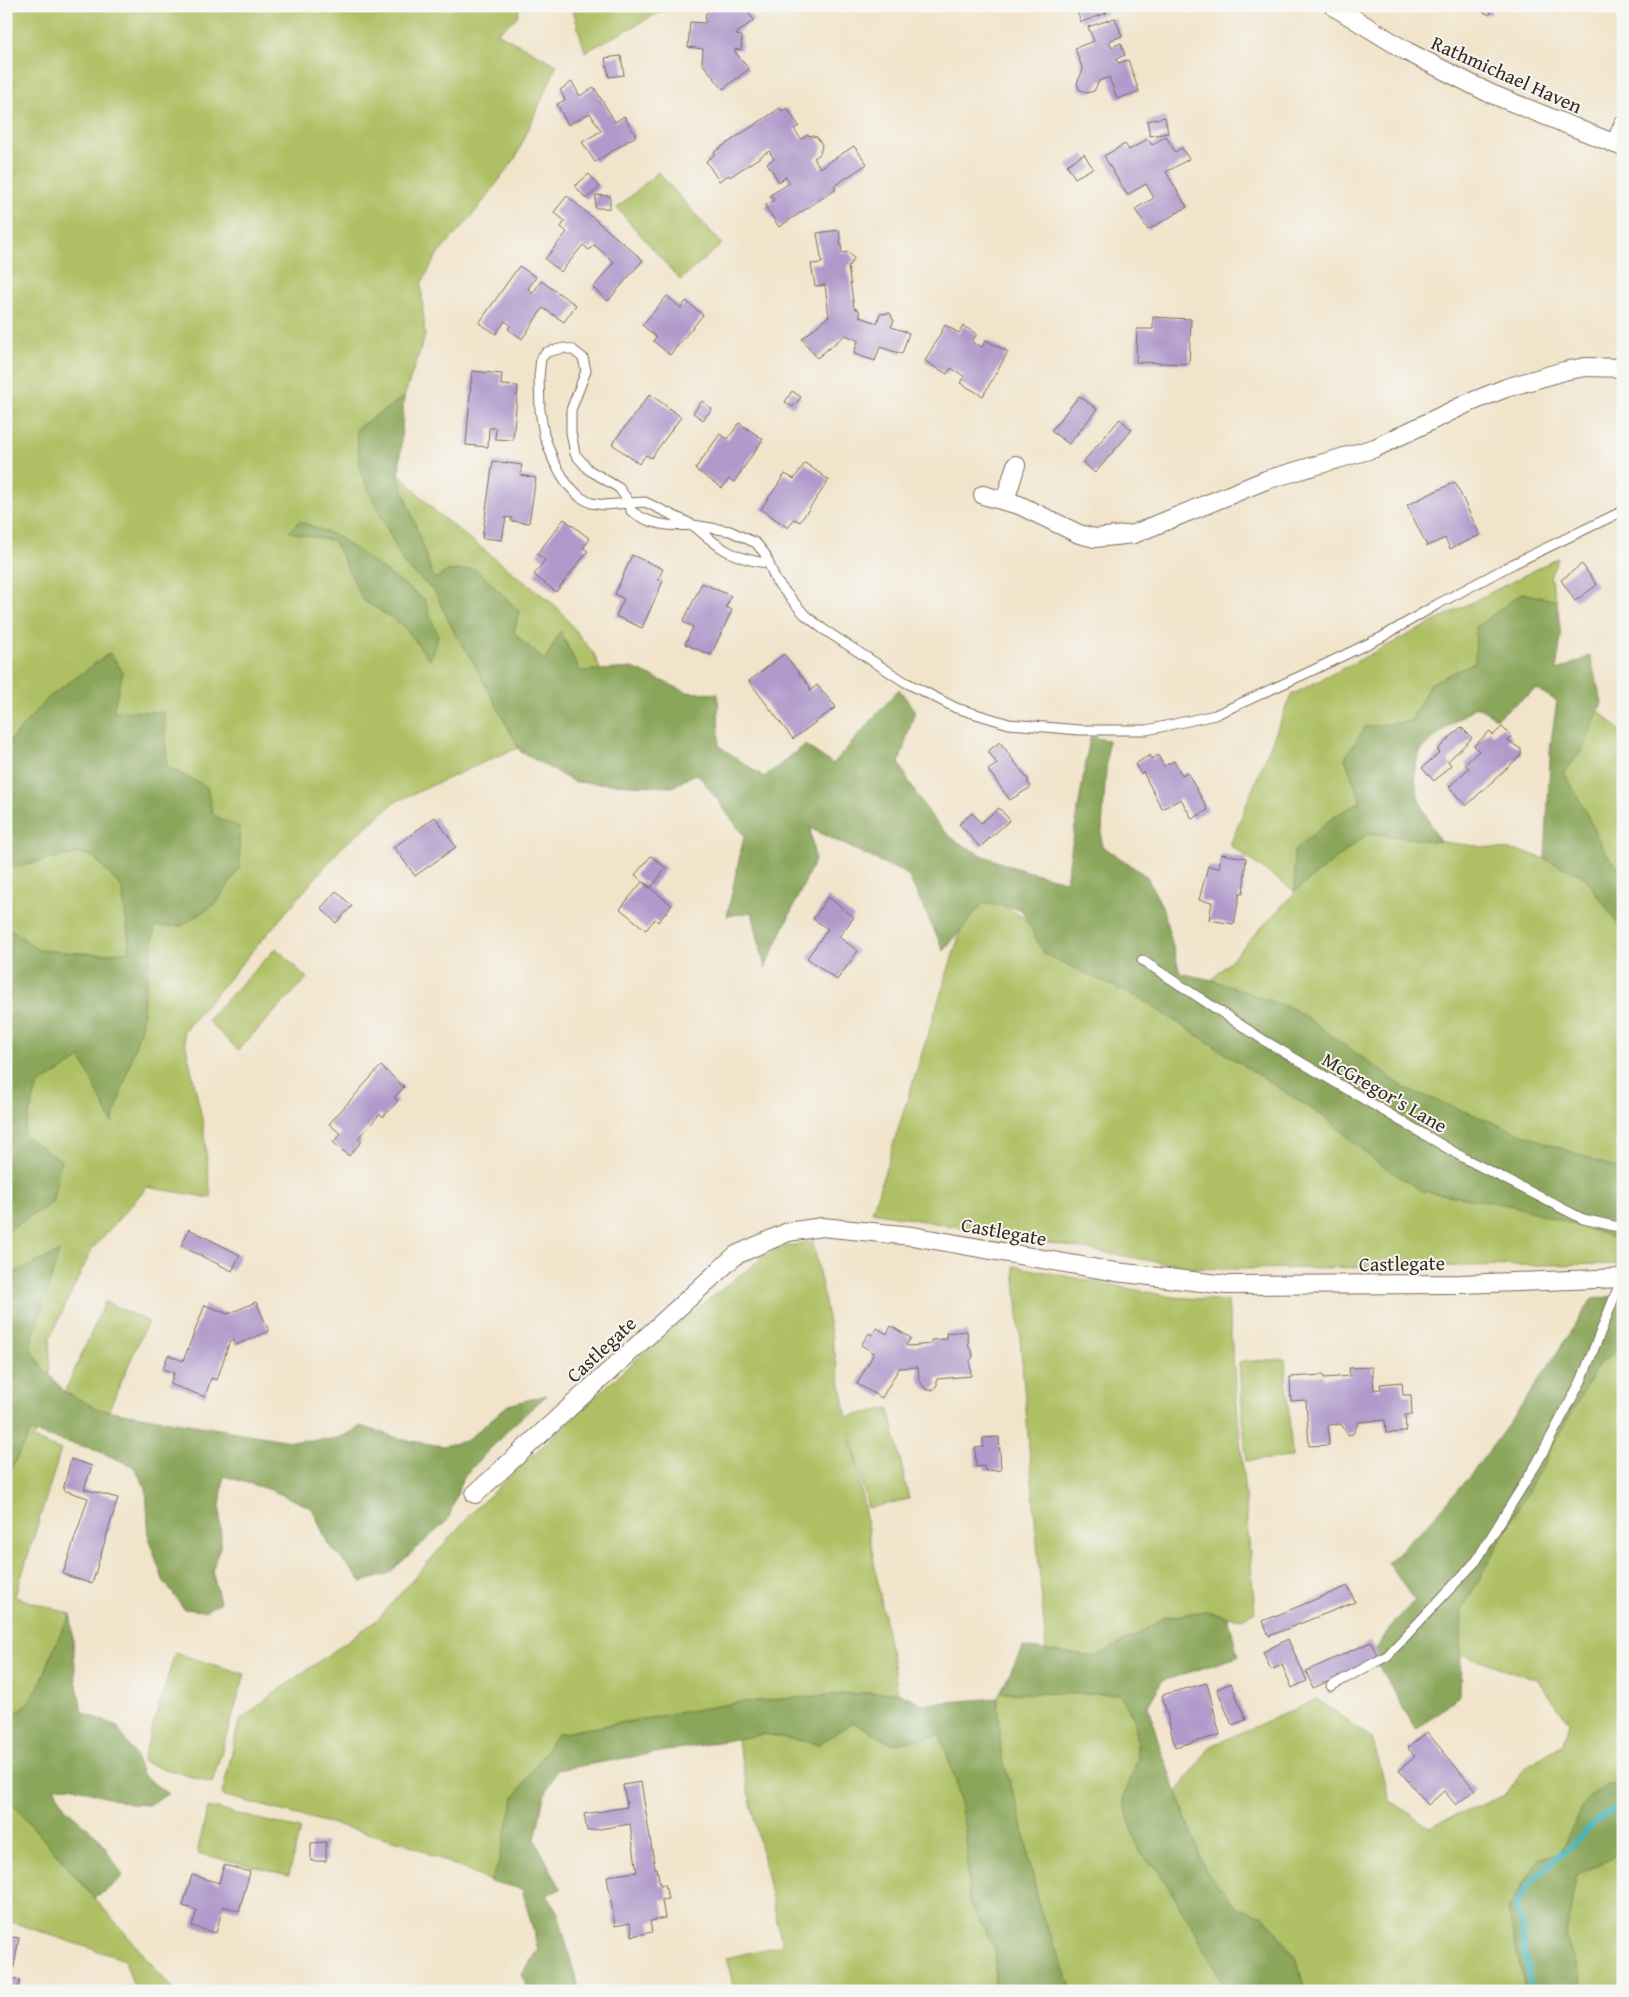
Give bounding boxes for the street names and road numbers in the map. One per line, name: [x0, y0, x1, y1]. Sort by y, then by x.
street label: Rathmichael Haven: [1427, 28, 1587, 120]
street label: McGregor's Lane: [1317, 1044, 1453, 1140]
street label: Castlegate: [959, 1209, 1049, 1253]
street label: Castlegate: [1359, 1248, 1445, 1278]
street label: Castlegate: [560, 1309, 642, 1389]

